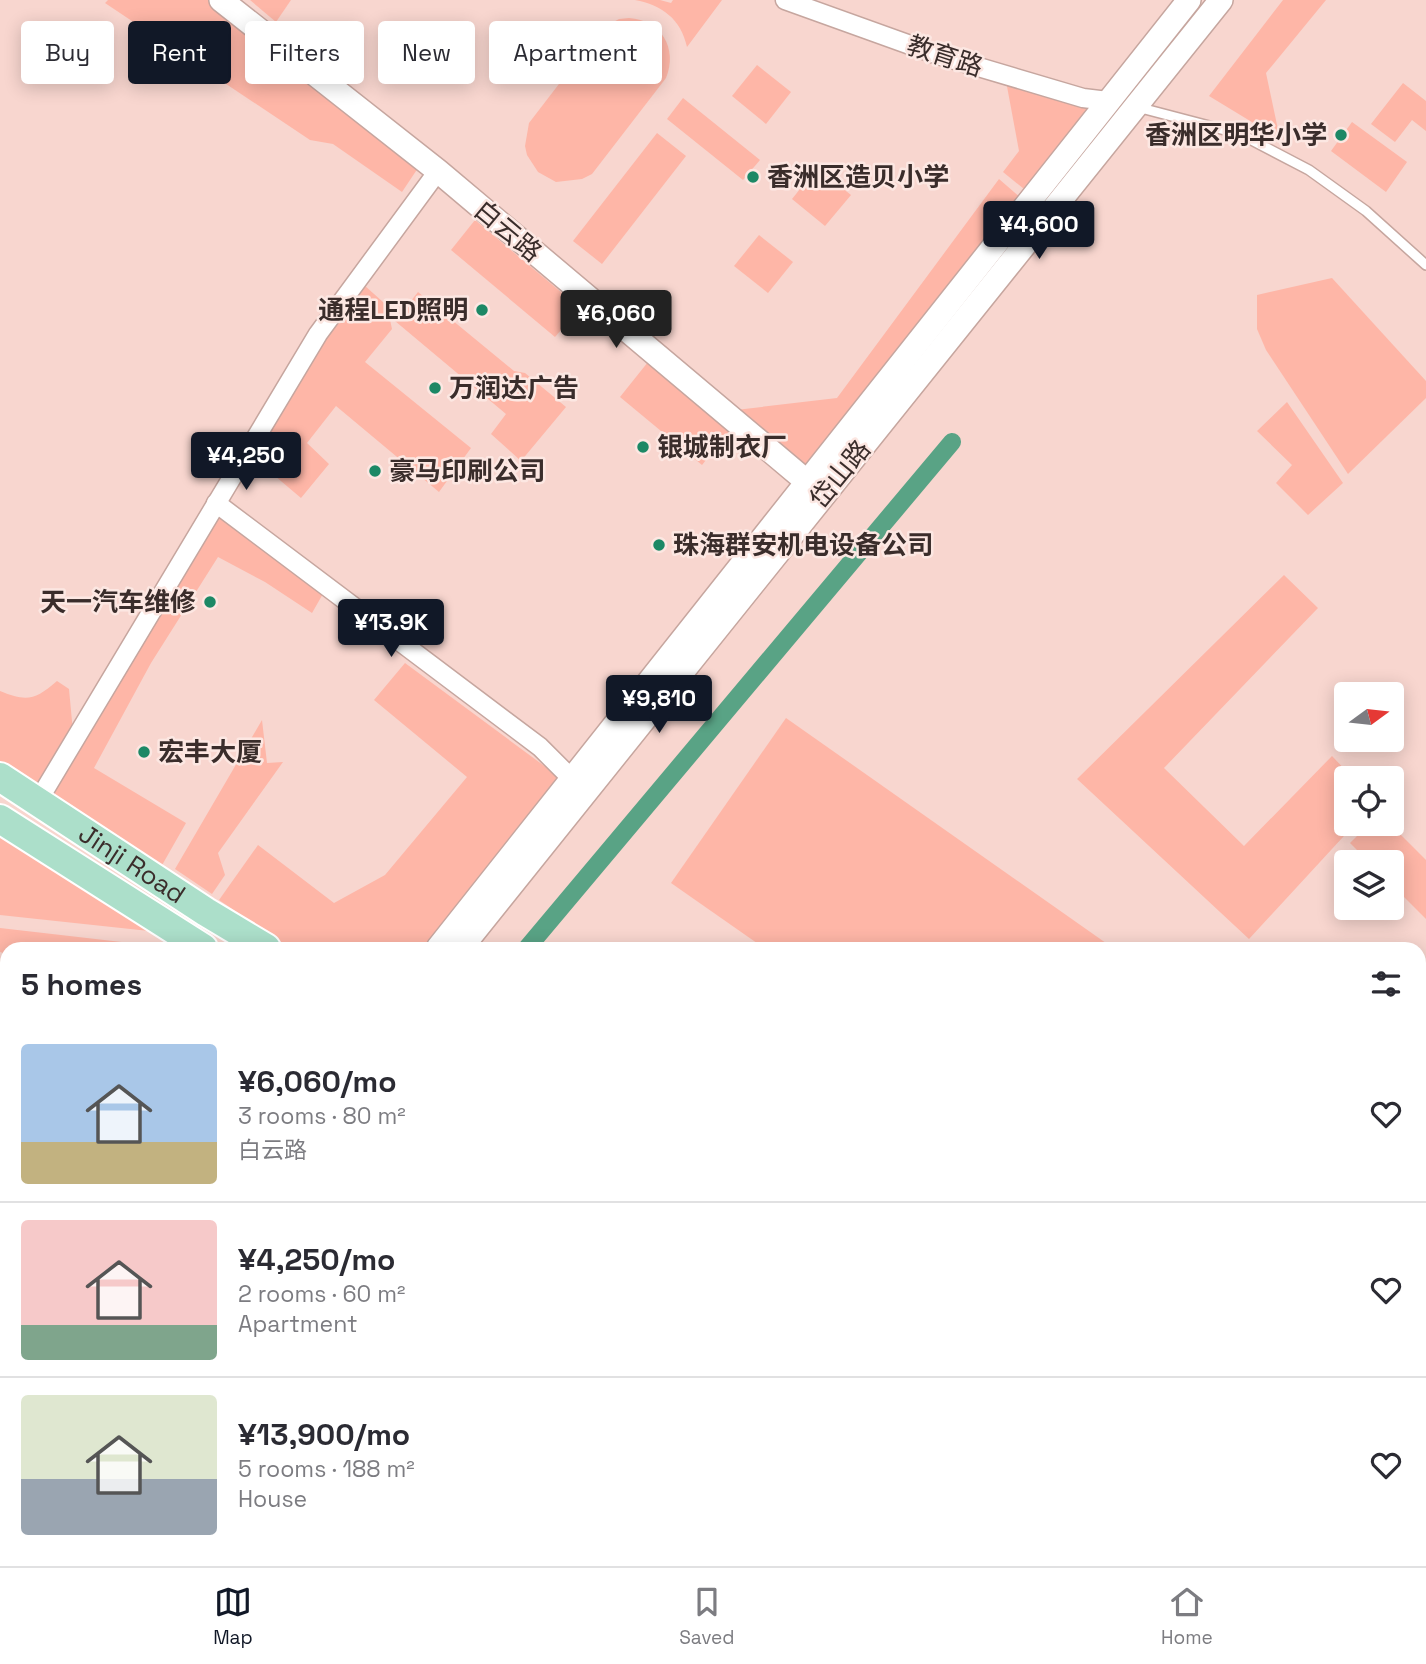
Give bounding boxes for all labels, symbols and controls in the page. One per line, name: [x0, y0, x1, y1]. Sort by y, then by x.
chip: Buy: [21, 21, 114, 84]
chip: Rent: [128, 21, 231, 84]
chip: Filters: [245, 21, 364, 84]
chip: New: [378, 21, 475, 84]
chip: Apartment: [489, 21, 662, 84]
street label: 教育路: [903, 28, 987, 84]
place label: 香洲区明华小学: [1145, 118, 1327, 152]
marker: 香洲区明华小学: [1333, 127, 1349, 143]
place label: 香洲区造贝小学: [767, 160, 949, 194]
marker: 香洲区造贝小学: [745, 169, 761, 185]
street label: 白云路: [467, 193, 549, 269]
pin: ¥4,600: [982, 202, 1096, 261]
text: ¥4,600: [999, 209, 1079, 239]
pin: ¥6,060: [559, 290, 673, 350]
place label: 通程LED照明: [318, 293, 468, 327]
text: ¥6,060: [577, 298, 655, 328]
marker: 通程LED照明: [474, 302, 490, 318]
place label: 万润达广告: [449, 371, 579, 405]
marker: 万润达广告: [427, 380, 443, 396]
place label: 银城制衣厂: [657, 430, 787, 464]
pin: ¥4,250: [189, 433, 303, 492]
street label: 岱山路: [802, 433, 878, 515]
marker: 银城制衣厂: [635, 439, 651, 455]
text: ¥4,250: [207, 440, 285, 470]
place label: 豪马印刷公司: [389, 454, 545, 488]
marker: 豪马印刷公司: [367, 463, 383, 479]
place label: 珠海群安机电设备公司: [673, 528, 933, 562]
marker: 珠海群安机电设备公司: [651, 537, 667, 553]
place label: 天一汽车维修: [40, 585, 196, 619]
marker: 天一汽车维修: [202, 594, 218, 610]
pin: ¥13.9K: [334, 600, 448, 659]
text: ¥13.9K: [354, 607, 428, 637]
pin: ¥9,810: [602, 676, 716, 735]
north arrow: [1334, 682, 1404, 752]
map controls: [1334, 682, 1404, 920]
text: ¥9,810: [622, 683, 696, 713]
place label: 宏丰大厦: [158, 735, 262, 769]
marker: 宏丰大厦: [136, 744, 152, 760]
button: locate: [1334, 766, 1404, 836]
street label: Jinji Road: [72, 816, 192, 911]
button: layers: [1334, 850, 1404, 920]
text: 5 homes: [21, 965, 142, 1004]
icon: filters: [1367, 965, 1405, 1003]
text: ¥6,060/mo: [238, 1062, 397, 1101]
icon: home: [77, 1072, 161, 1156]
icon: heart: [1367, 1095, 1405, 1133]
text: 3 rooms · 80 m²: [238, 1101, 406, 1131]
text: 白云路: [238, 1135, 307, 1165]
text: ¥4,250/mo: [238, 1240, 395, 1279]
icon: home: [77, 1248, 161, 1332]
icon: heart: [1367, 1271, 1405, 1309]
text: 2 rooms · 60 m²: [238, 1279, 405, 1309]
text: Apartment: [238, 1309, 358, 1339]
text: ¥13,900/mo: [238, 1415, 410, 1454]
icon: home: [77, 1423, 161, 1507]
icon: heart: [1367, 1446, 1405, 1484]
text: 5 rooms · 188 m²: [238, 1454, 415, 1484]
text: House: [238, 1484, 307, 1514]
tab: Map: [213, 1583, 253, 1650]
tab: Saved: [679, 1583, 735, 1650]
tab: Home: [1161, 1583, 1213, 1650]

